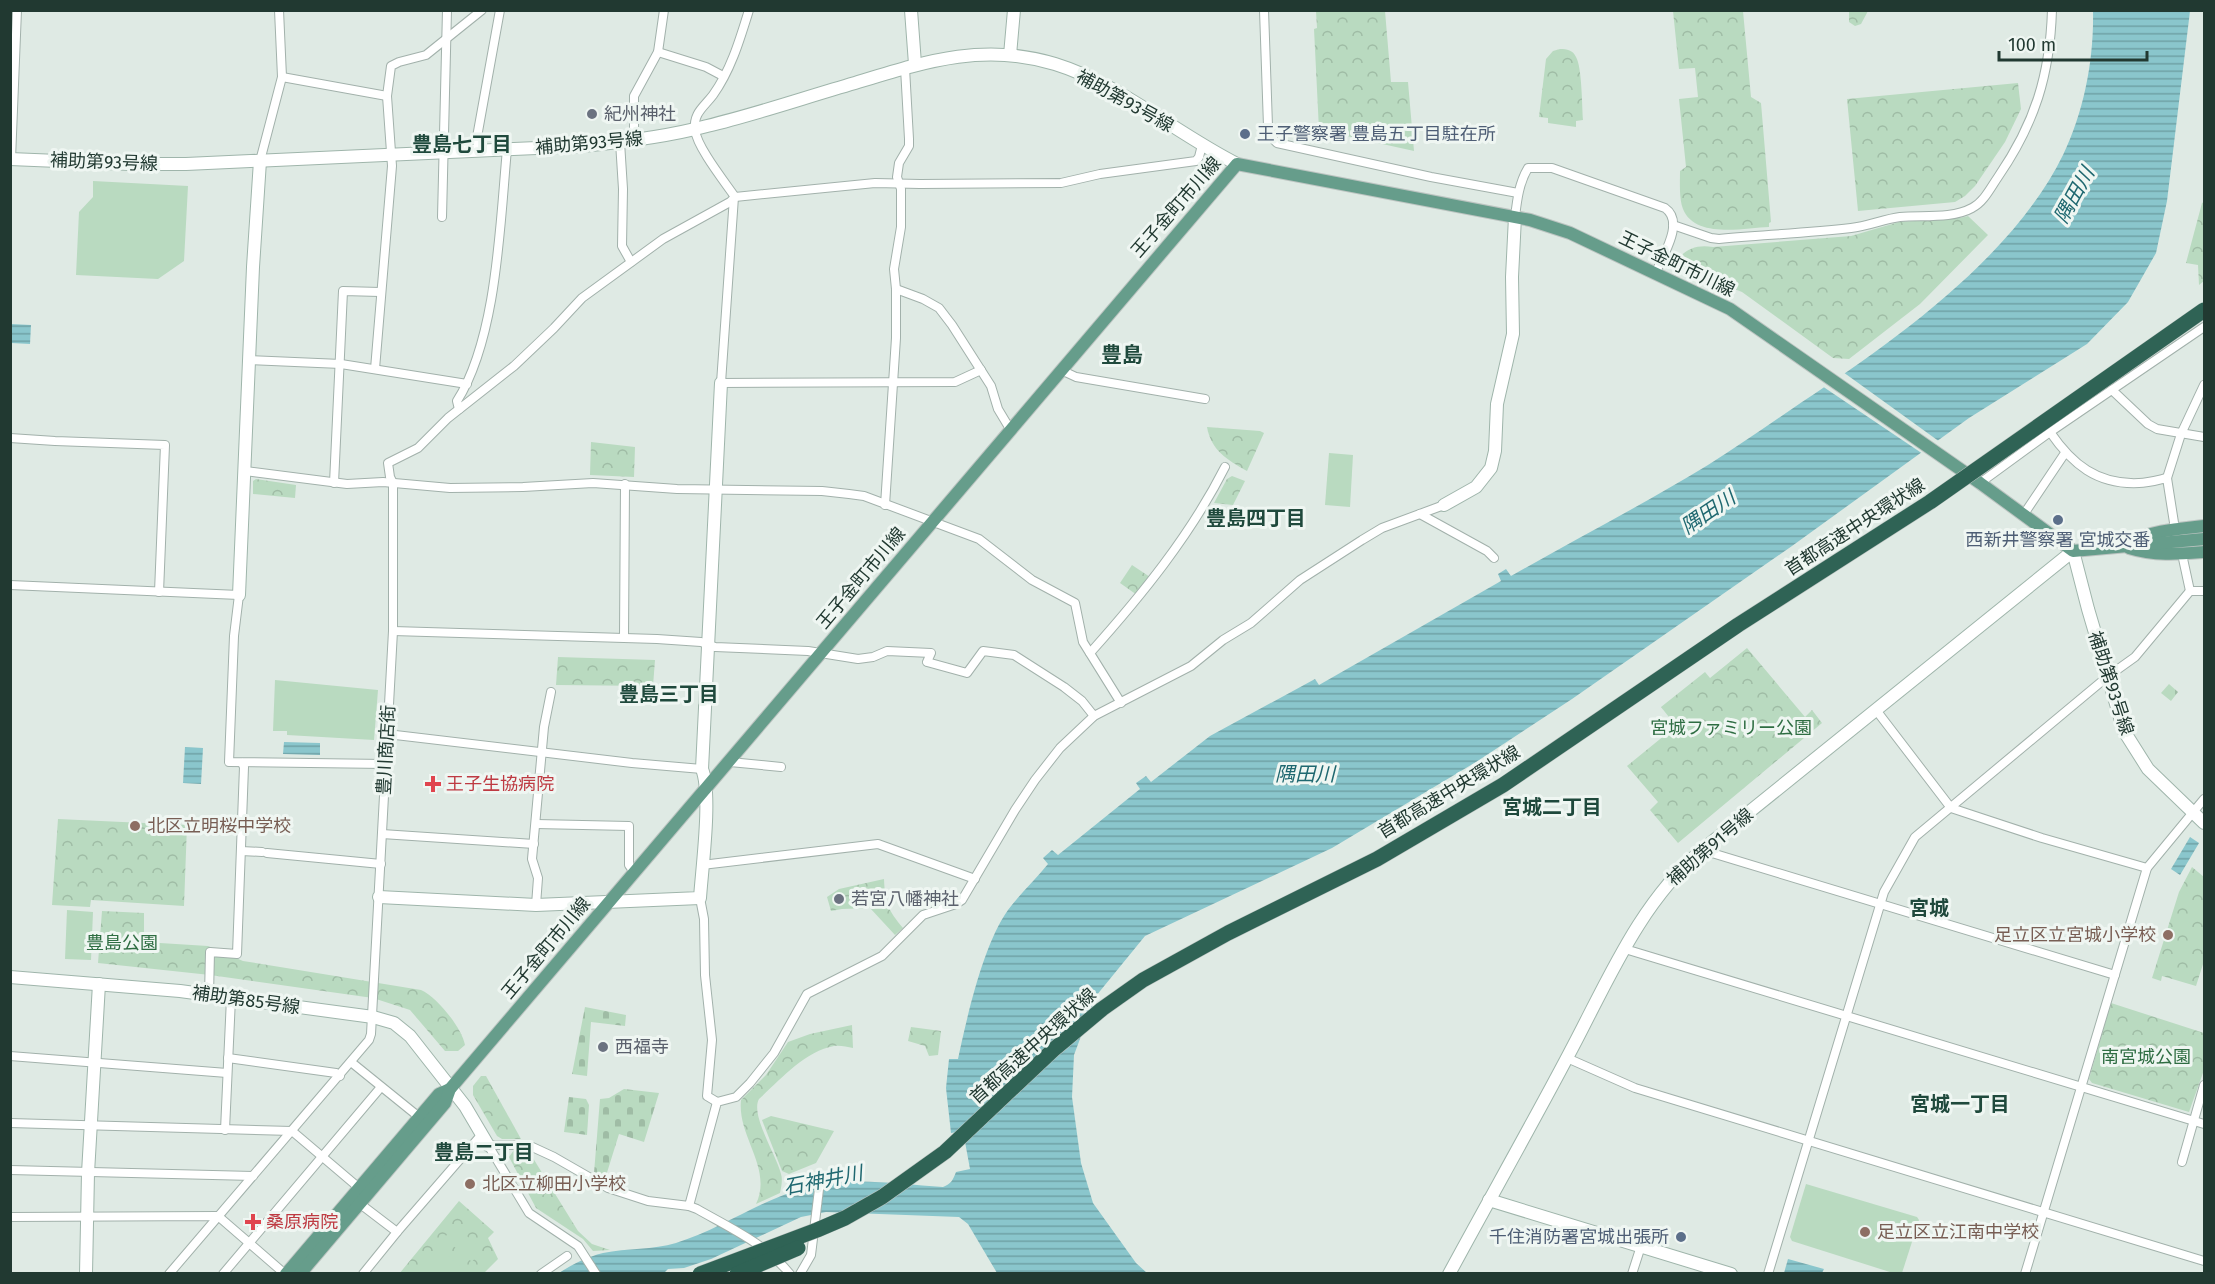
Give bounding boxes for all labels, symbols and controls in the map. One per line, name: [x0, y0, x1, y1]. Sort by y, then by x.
scale bar: [1999, 24, 2148, 62]
text: 100 m: [2008, 34, 2056, 56]
street label: 補助第93号線: [1072, 65, 1178, 137]
place label: 紀州神社: [604, 103, 676, 125]
marker: 紀州神社: [585, 107, 599, 121]
place label: 王子警察署 豊島五丁目駐在所: [1257, 123, 1496, 145]
street label: 補助第93号線: [534, 127, 644, 159]
marker: 王子警察署 豊島五丁目駐在所: [1238, 127, 1252, 141]
district label: 豊島七丁目: [412, 132, 512, 156]
street label: 補助第93号線: [50, 149, 158, 175]
street label: 王子金町市川線: [1126, 152, 1226, 262]
water label: 隅田川: [2049, 161, 2100, 227]
street label: 王子金町市川線: [1616, 226, 1738, 302]
district label: 豊島: [1101, 342, 1143, 368]
street label: 首都高速中央環状線: [1781, 474, 1929, 580]
water label: 隅田川: [1676, 484, 1741, 539]
district label: 豊島四丁目: [1206, 506, 1306, 530]
marker: 西新井警察署 宮城交番: [2051, 513, 2065, 527]
street label: 王子金町市川線: [812, 523, 910, 633]
place label: 西新井警察署 宮城交番: [1966, 529, 2150, 551]
street label: 補助第93号線: [2084, 628, 2138, 738]
district label: 豊島三丁目: [619, 682, 719, 706]
street label: 豊川商店街: [373, 704, 399, 796]
park label: 宮城ファミリー公園: [1650, 717, 1812, 739]
street label: 首都高速中央環状線: [1374, 741, 1524, 843]
water label: 隅田川: [1275, 762, 1337, 786]
place label: 王子生協病院: [446, 773, 554, 795]
marker: 王子生協病院: [424, 775, 442, 793]
district label: 宮城二丁目: [1502, 795, 1602, 819]
street label: 補助第91号線: [1662, 804, 1758, 890]
place label: 北区立明桜中学校: [147, 815, 291, 837]
marker: 北区立明桜中学校: [128, 819, 142, 833]
place label: 若宮八幡神社: [851, 888, 959, 910]
marker: 若宮八幡神社: [832, 892, 846, 906]
street label: 王子金町市川線: [497, 893, 595, 1003]
district label: 宮城: [1909, 896, 1949, 920]
place label: 足立区立宮城小学校: [1994, 924, 2156, 946]
marker: 足立区立宮城小学校: [2161, 928, 2175, 942]
park label: 豊島公園: [86, 932, 158, 954]
street label: 補助第85号線: [191, 982, 301, 1018]
street label: 首都高速中央環状線: [965, 984, 1101, 1108]
place label: 西福寺: [615, 1036, 669, 1058]
marker: 西福寺: [596, 1040, 610, 1054]
park label: 南宮城公園: [2101, 1046, 2191, 1068]
district label: 宮城一丁目: [1910, 1092, 2010, 1116]
district label: 豊島二丁目: [434, 1140, 534, 1164]
water label: 石神井川: [781, 1160, 867, 1199]
place label: 北区立柳田小学校: [482, 1173, 626, 1195]
marker: 北区立柳田小学校: [463, 1177, 477, 1191]
place label: 桑原病院: [266, 1211, 338, 1233]
marker: 桑原病院: [244, 1213, 262, 1231]
place label: 足立区立江南中学校: [1877, 1221, 2039, 1243]
marker: 足立区立江南中学校: [1858, 1225, 1872, 1239]
place label: 千住消防署宮城出張所: [1489, 1226, 1669, 1248]
marker: 千住消防署宮城出張所: [1674, 1230, 1688, 1244]

